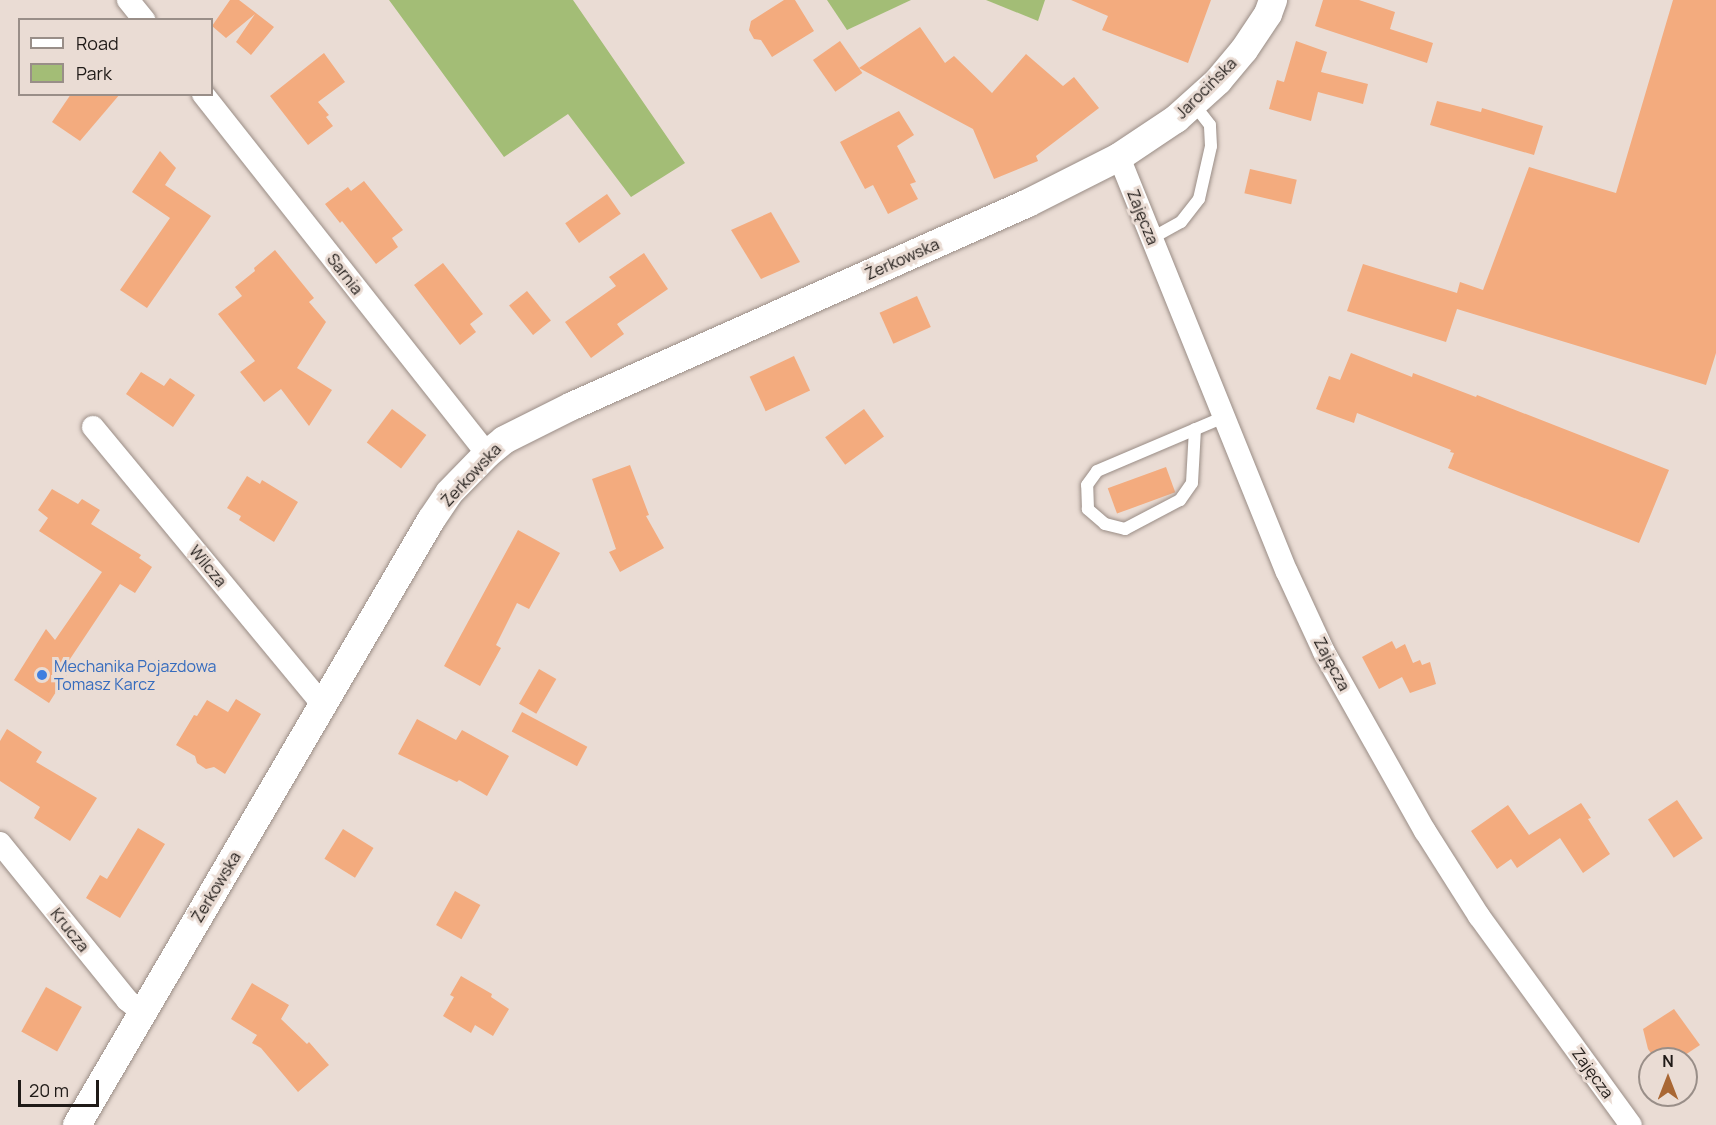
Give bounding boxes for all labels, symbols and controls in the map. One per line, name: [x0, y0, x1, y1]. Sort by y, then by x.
legend: [18, 18, 213, 96]
text: Road: [76, 31, 119, 55]
street label: Jarocińska: [1171, 53, 1241, 123]
text: Park: [76, 61, 112, 85]
street label: Zajęcza: [1123, 187, 1163, 247]
street label: Żerkowska: [862, 234, 942, 284]
street label: Sarnia: [323, 250, 367, 298]
street label: Żerkowska: [437, 440, 505, 510]
street label: Wilcza: [185, 541, 231, 591]
street label: Zajęcza: [1310, 634, 1354, 694]
place label: Mechanika Pojazdowa Tomasz Karcz: [54, 656, 216, 694]
marker: Mechanika Pojazdowa Tomasz Karcz: [35, 668, 49, 682]
street label: Żerkowska: [187, 848, 245, 926]
street label: Krucza: [47, 904, 93, 956]
street label: Zajęcza: [1568, 1044, 1618, 1102]
north arrow: [1638, 1047, 1698, 1107]
text: N: [1662, 1050, 1674, 1072]
scale bar: [21, 1068, 102, 1106]
text: 20 m: [29, 1078, 69, 1102]

